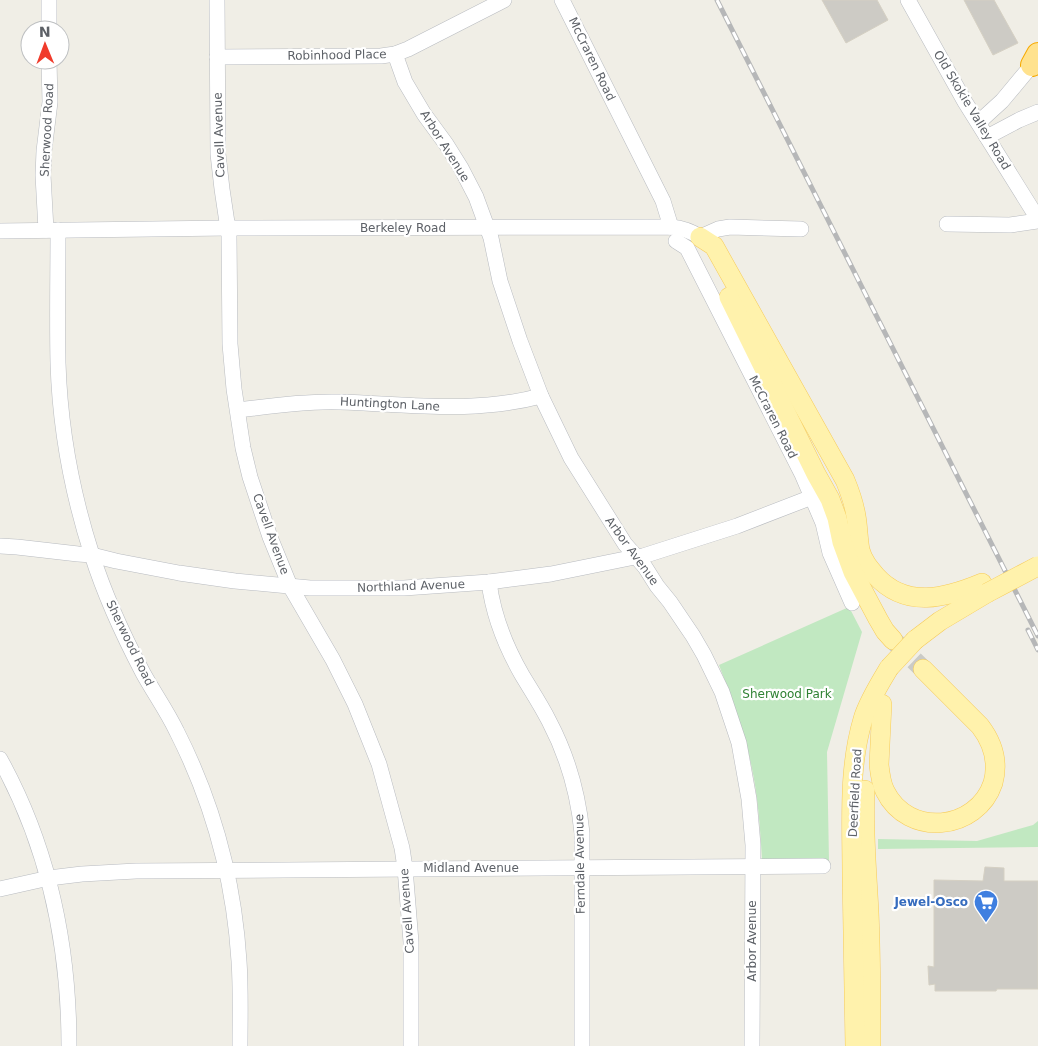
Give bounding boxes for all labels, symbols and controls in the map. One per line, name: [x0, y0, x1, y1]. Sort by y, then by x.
street label: McCraren Road: [566, 15, 618, 103]
north arrow: [20, 20, 70, 70]
text: N: [39, 24, 51, 40]
street label: Robinhood Place: [287, 47, 387, 63]
street label: Old Skokie Valley Road: [931, 48, 1013, 172]
street label: Sherwood Road: [38, 83, 56, 177]
street label: Cavell Avenue: [211, 92, 227, 178]
street label: Arbor Avenue: [417, 108, 473, 184]
street label: Berkeley Road: [360, 221, 446, 235]
street label: McCraren Road: [746, 373, 800, 461]
street label: Huntington Lane: [340, 394, 440, 414]
street label: Cavell Avenue: [250, 492, 292, 576]
street label: Arbor Avenue: [602, 514, 662, 588]
street label: Northland Avenue: [357, 577, 465, 595]
street label: Sherwood Road: [103, 598, 157, 688]
park label: Sherwood Park: [742, 687, 832, 701]
street label: Deerfield Road: [846, 748, 864, 838]
street label: Ferndale Avenue: [572, 814, 588, 914]
street label: Midland Avenue: [423, 861, 519, 875]
street label: Cavell Avenue: [397, 868, 417, 954]
supermarket icon: Jewel-Osco: [973, 889, 999, 923]
place label: Jewel-Osco: [893, 895, 968, 909]
street label: Arbor Avenue: [745, 900, 759, 982]

